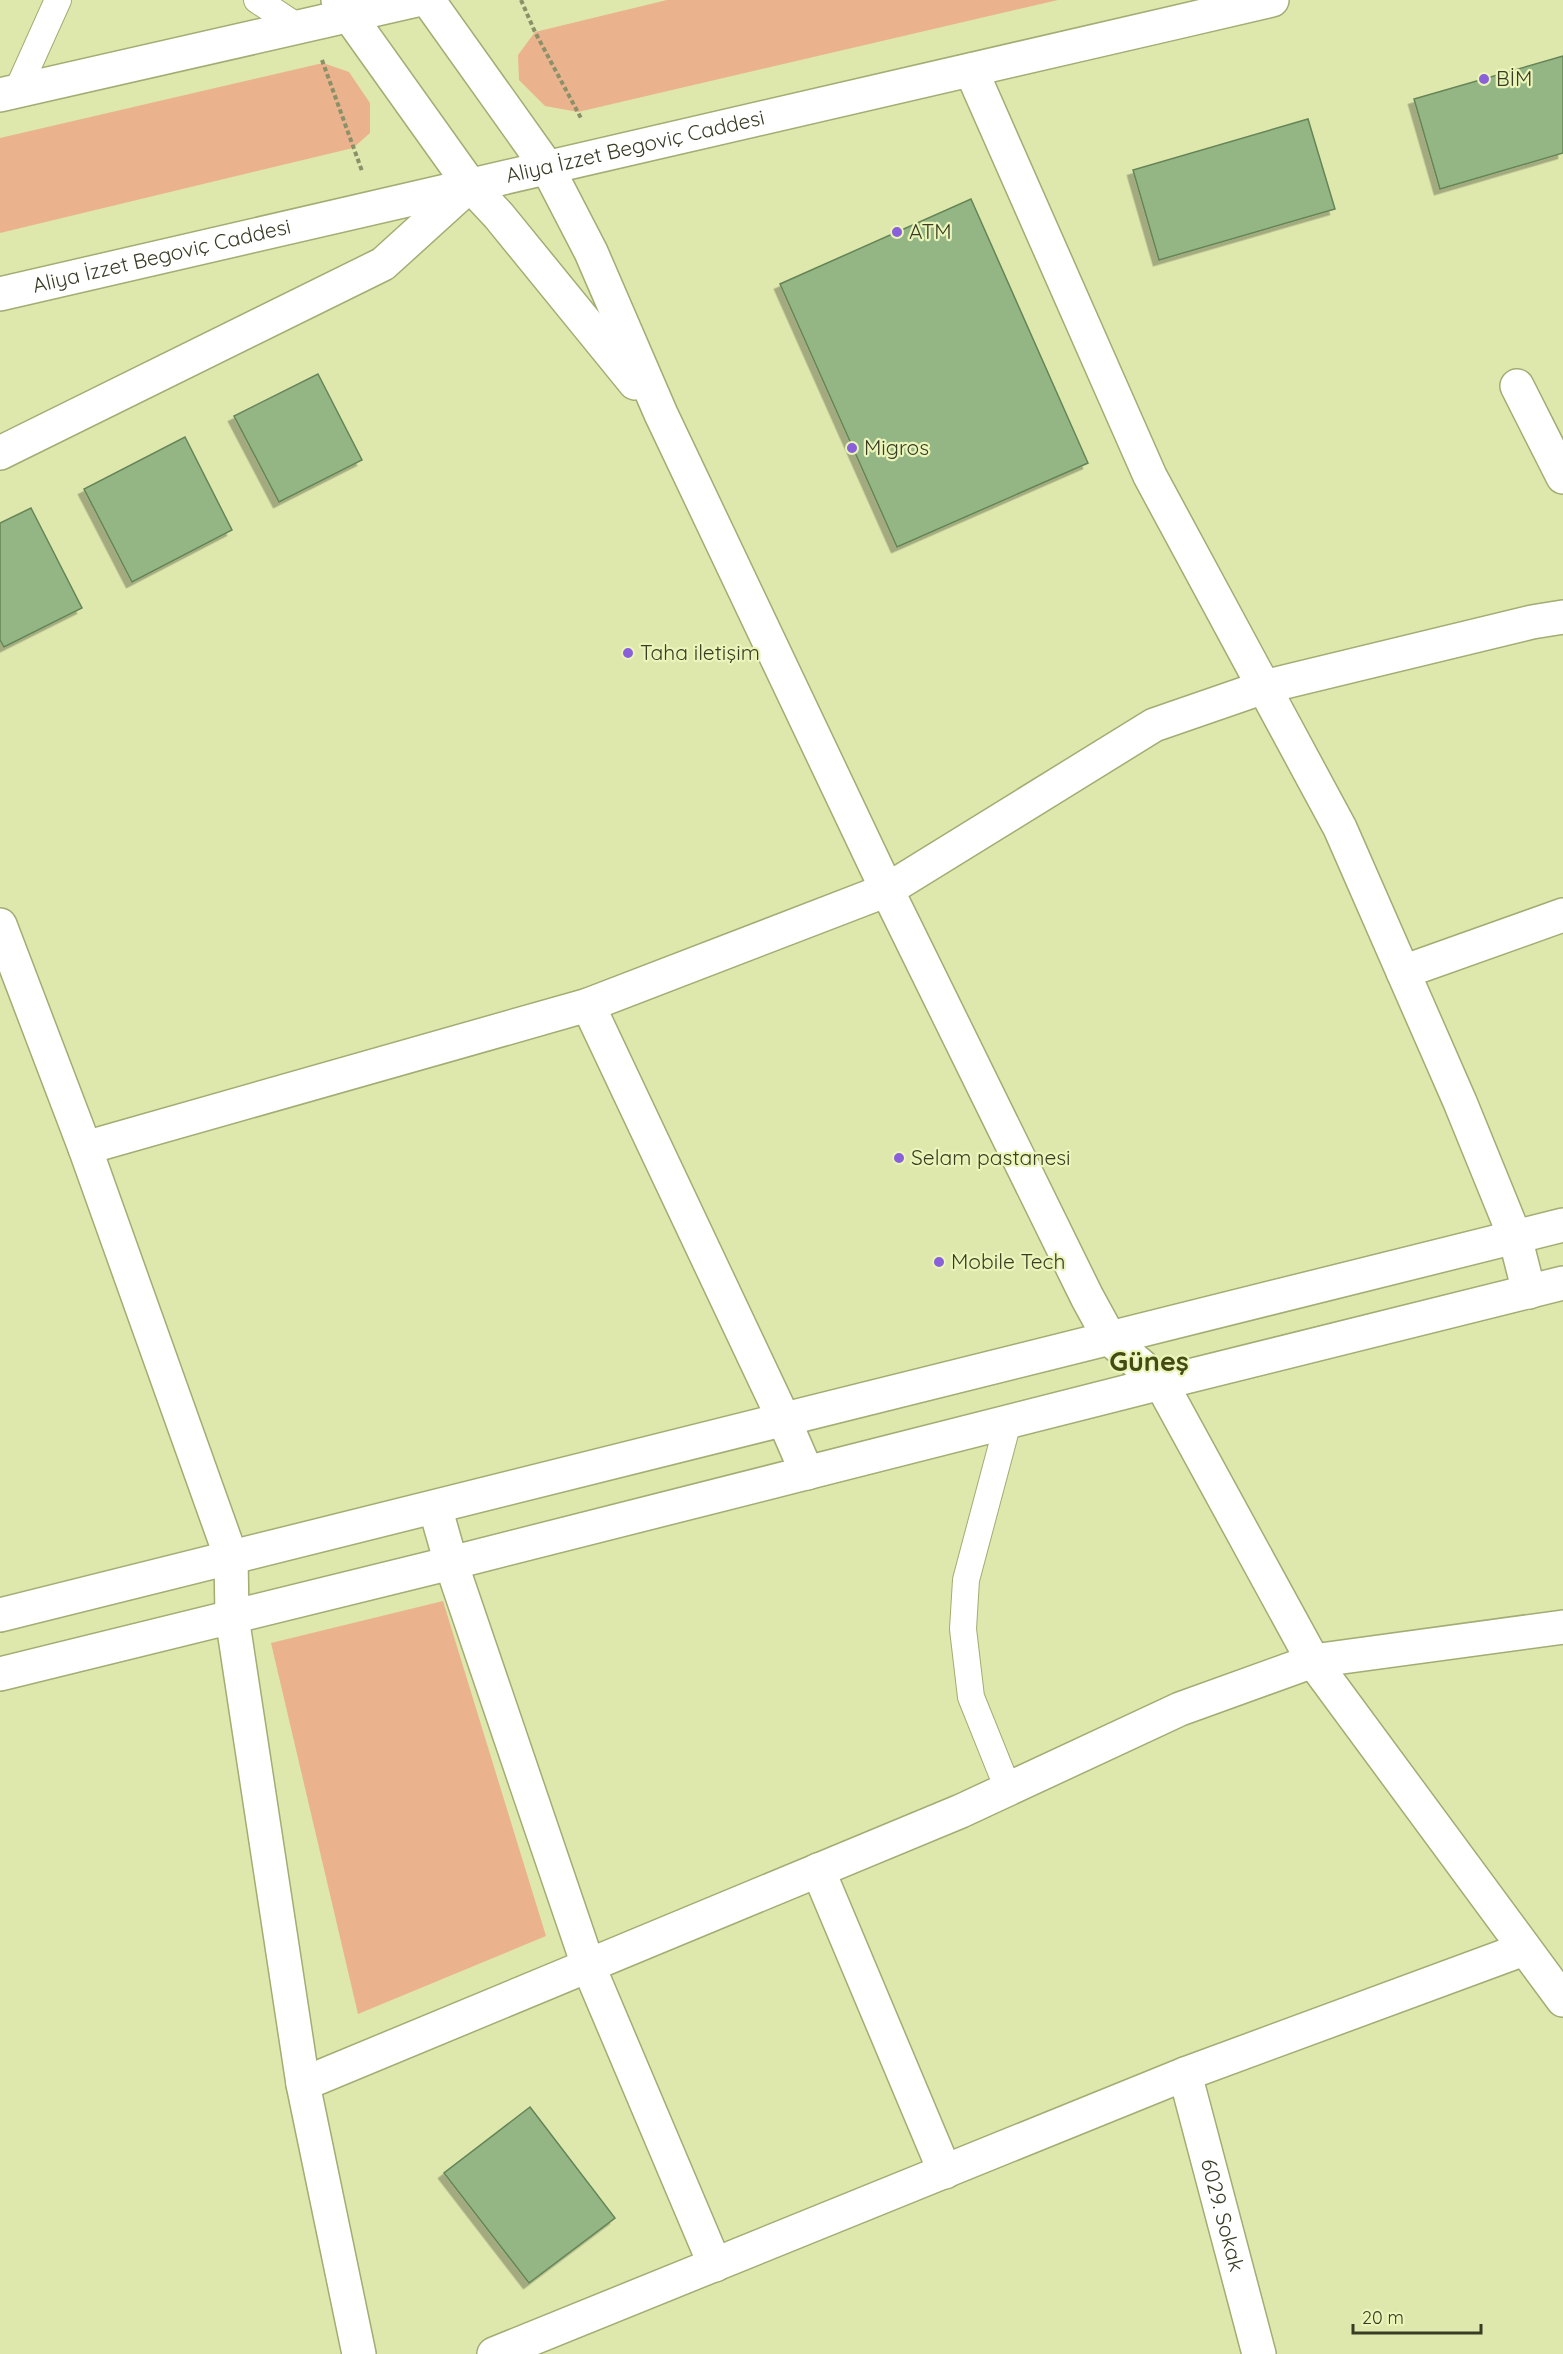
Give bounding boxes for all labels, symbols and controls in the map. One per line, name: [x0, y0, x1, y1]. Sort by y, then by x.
place label: BİM: [1496, 65, 1532, 91]
marker: BİM: [1477, 72, 1491, 86]
street label: Aliya İzzet Begoviç Caddesi: [503, 104, 767, 188]
street label: Aliya İzzet Begoviç Caddesi: [30, 212, 293, 298]
place label: ATM: [909, 218, 952, 244]
marker: ATM: [890, 225, 904, 239]
place label: Migros: [864, 434, 929, 460]
marker: Migros: [845, 441, 859, 455]
place label: Taha iletişim: [640, 639, 760, 665]
marker: Taha iletişim: [621, 646, 635, 660]
place label: Selam pastanesi: [911, 1144, 1071, 1170]
marker: Selam pastanesi: [892, 1151, 906, 1165]
place label: Mobile Tech: [951, 1248, 1065, 1274]
marker: Mobile Tech: [932, 1255, 946, 1269]
district label: Güneş: [1109, 1344, 1189, 1378]
street label: 6029. Sokak: [1196, 2156, 1251, 2274]
scale bar: [1353, 2297, 1480, 2335]
text: 20 m: [1362, 2306, 1404, 2329]

